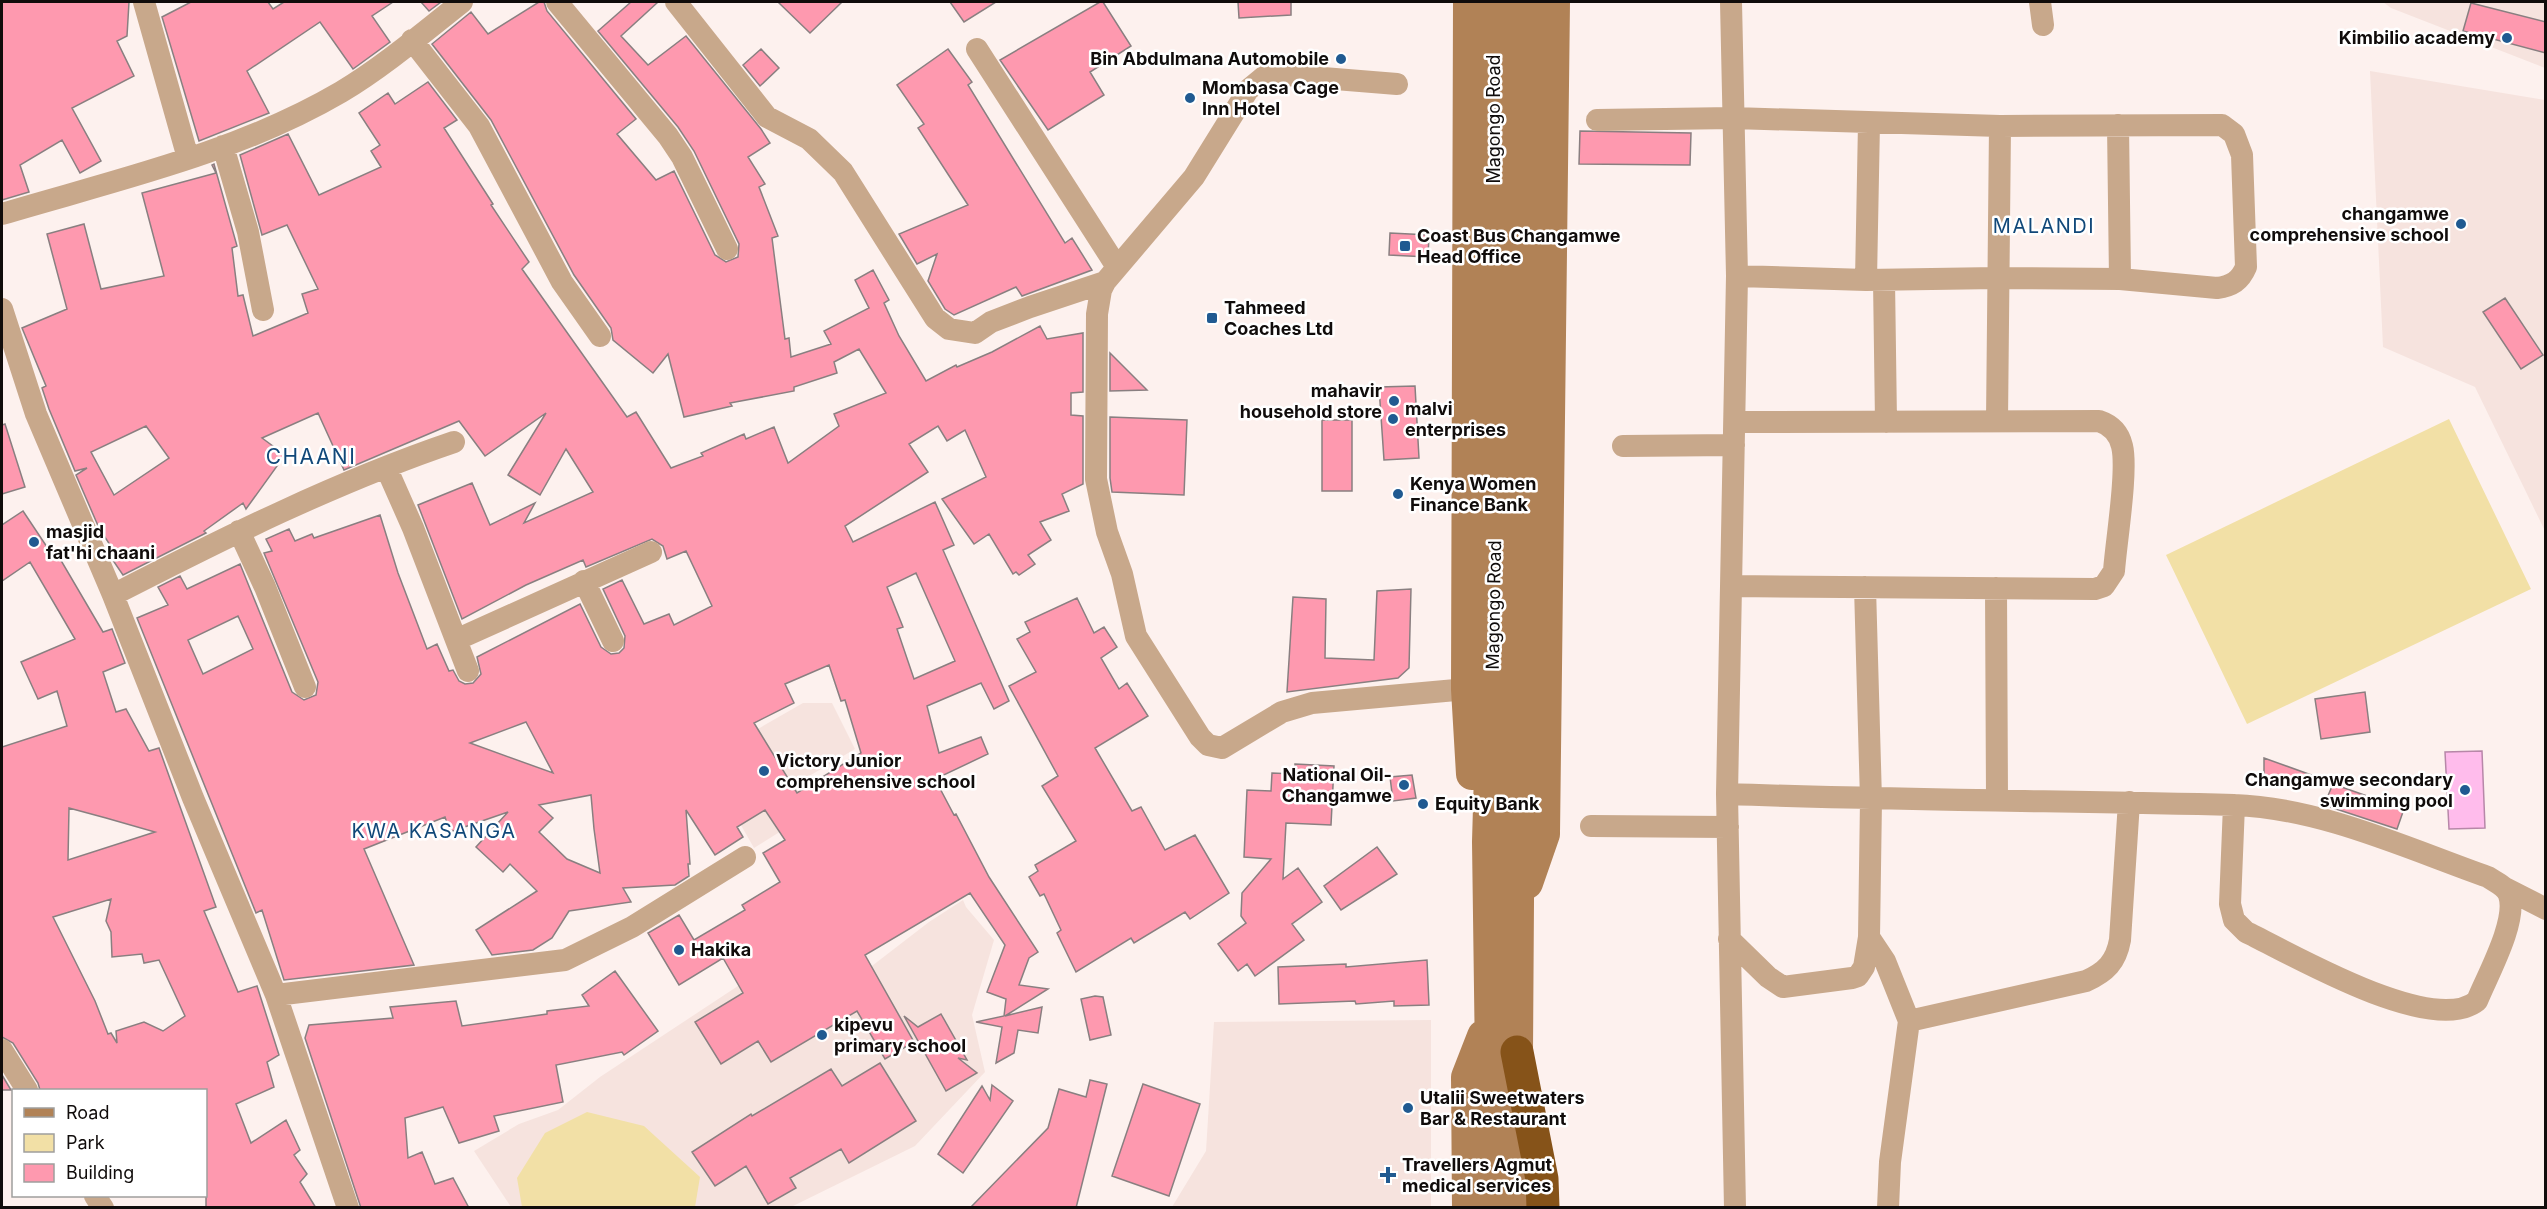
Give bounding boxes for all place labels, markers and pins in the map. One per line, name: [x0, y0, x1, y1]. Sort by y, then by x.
place label: Kimbilio academy: [2339, 27, 2495, 48]
marker: Kimbilio academy: [2500, 31, 2514, 45]
place label: Bin Abdulmana Automobile: [1090, 48, 1329, 69]
marker: Bin Abdulmana Automobile: [1334, 52, 1348, 66]
place label: Mombasa Cage Inn Hotel: [1202, 77, 1339, 119]
marker: Mombasa Cage Inn Hotel: [1183, 91, 1197, 105]
place label: changamwe comprehensive school: [2250, 203, 2449, 245]
marker: changamwe comprehensive school: [2454, 217, 2468, 231]
place label: Coast Bus Changamwe Head Office: [1417, 225, 1621, 267]
marker: Coast Bus Changamwe Head Office: [1398, 239, 1412, 253]
place label: Tahmeed Coaches Ltd: [1224, 297, 1333, 339]
marker: Tahmeed Coaches Ltd: [1205, 311, 1219, 325]
place label: mahavir household store: [1240, 380, 1382, 422]
marker: mahavir household store: [1387, 394, 1401, 408]
place label: malvi enterprises: [1405, 398, 1506, 440]
marker: malvi enterprises: [1386, 412, 1400, 426]
place label: Kenya Women Finance Bank: [1410, 473, 1536, 515]
marker: Kenya Women Finance Bank: [1391, 487, 1405, 501]
place label: masjid fat'hi chaani: [46, 521, 155, 563]
marker: masjid fat'hi chaani: [27, 535, 41, 549]
place label: Victory Junior comprehensive school: [776, 750, 975, 792]
marker: Victory Junior comprehensive school: [757, 764, 771, 778]
place label: National Oil- Changamwe: [1282, 764, 1392, 806]
place label: Changamwe secondary swimming pool: [2245, 769, 2453, 811]
marker: National Oil- Changamwe: [1397, 778, 1411, 792]
marker: Changamwe secondary swimming pool: [2458, 783, 2472, 797]
place label: Equity Bank: [1435, 793, 1540, 814]
marker: Equity Bank: [1416, 797, 1430, 811]
place label: Hakika: [691, 939, 751, 960]
marker: Hakika: [672, 943, 686, 957]
place label: kipevu primary school: [834, 1014, 966, 1056]
marker: kipevu primary school: [815, 1028, 829, 1042]
place label: Utalii Sweetwaters Bar & Restaurant: [1420, 1087, 1585, 1129]
marker: Utalii Sweetwaters Bar & Restaurant: [1401, 1101, 1415, 1115]
place label: Travellers Agmut medical services: [1402, 1154, 1553, 1196]
marker: Travellers Agmut medical services: [1379, 1166, 1397, 1184]

